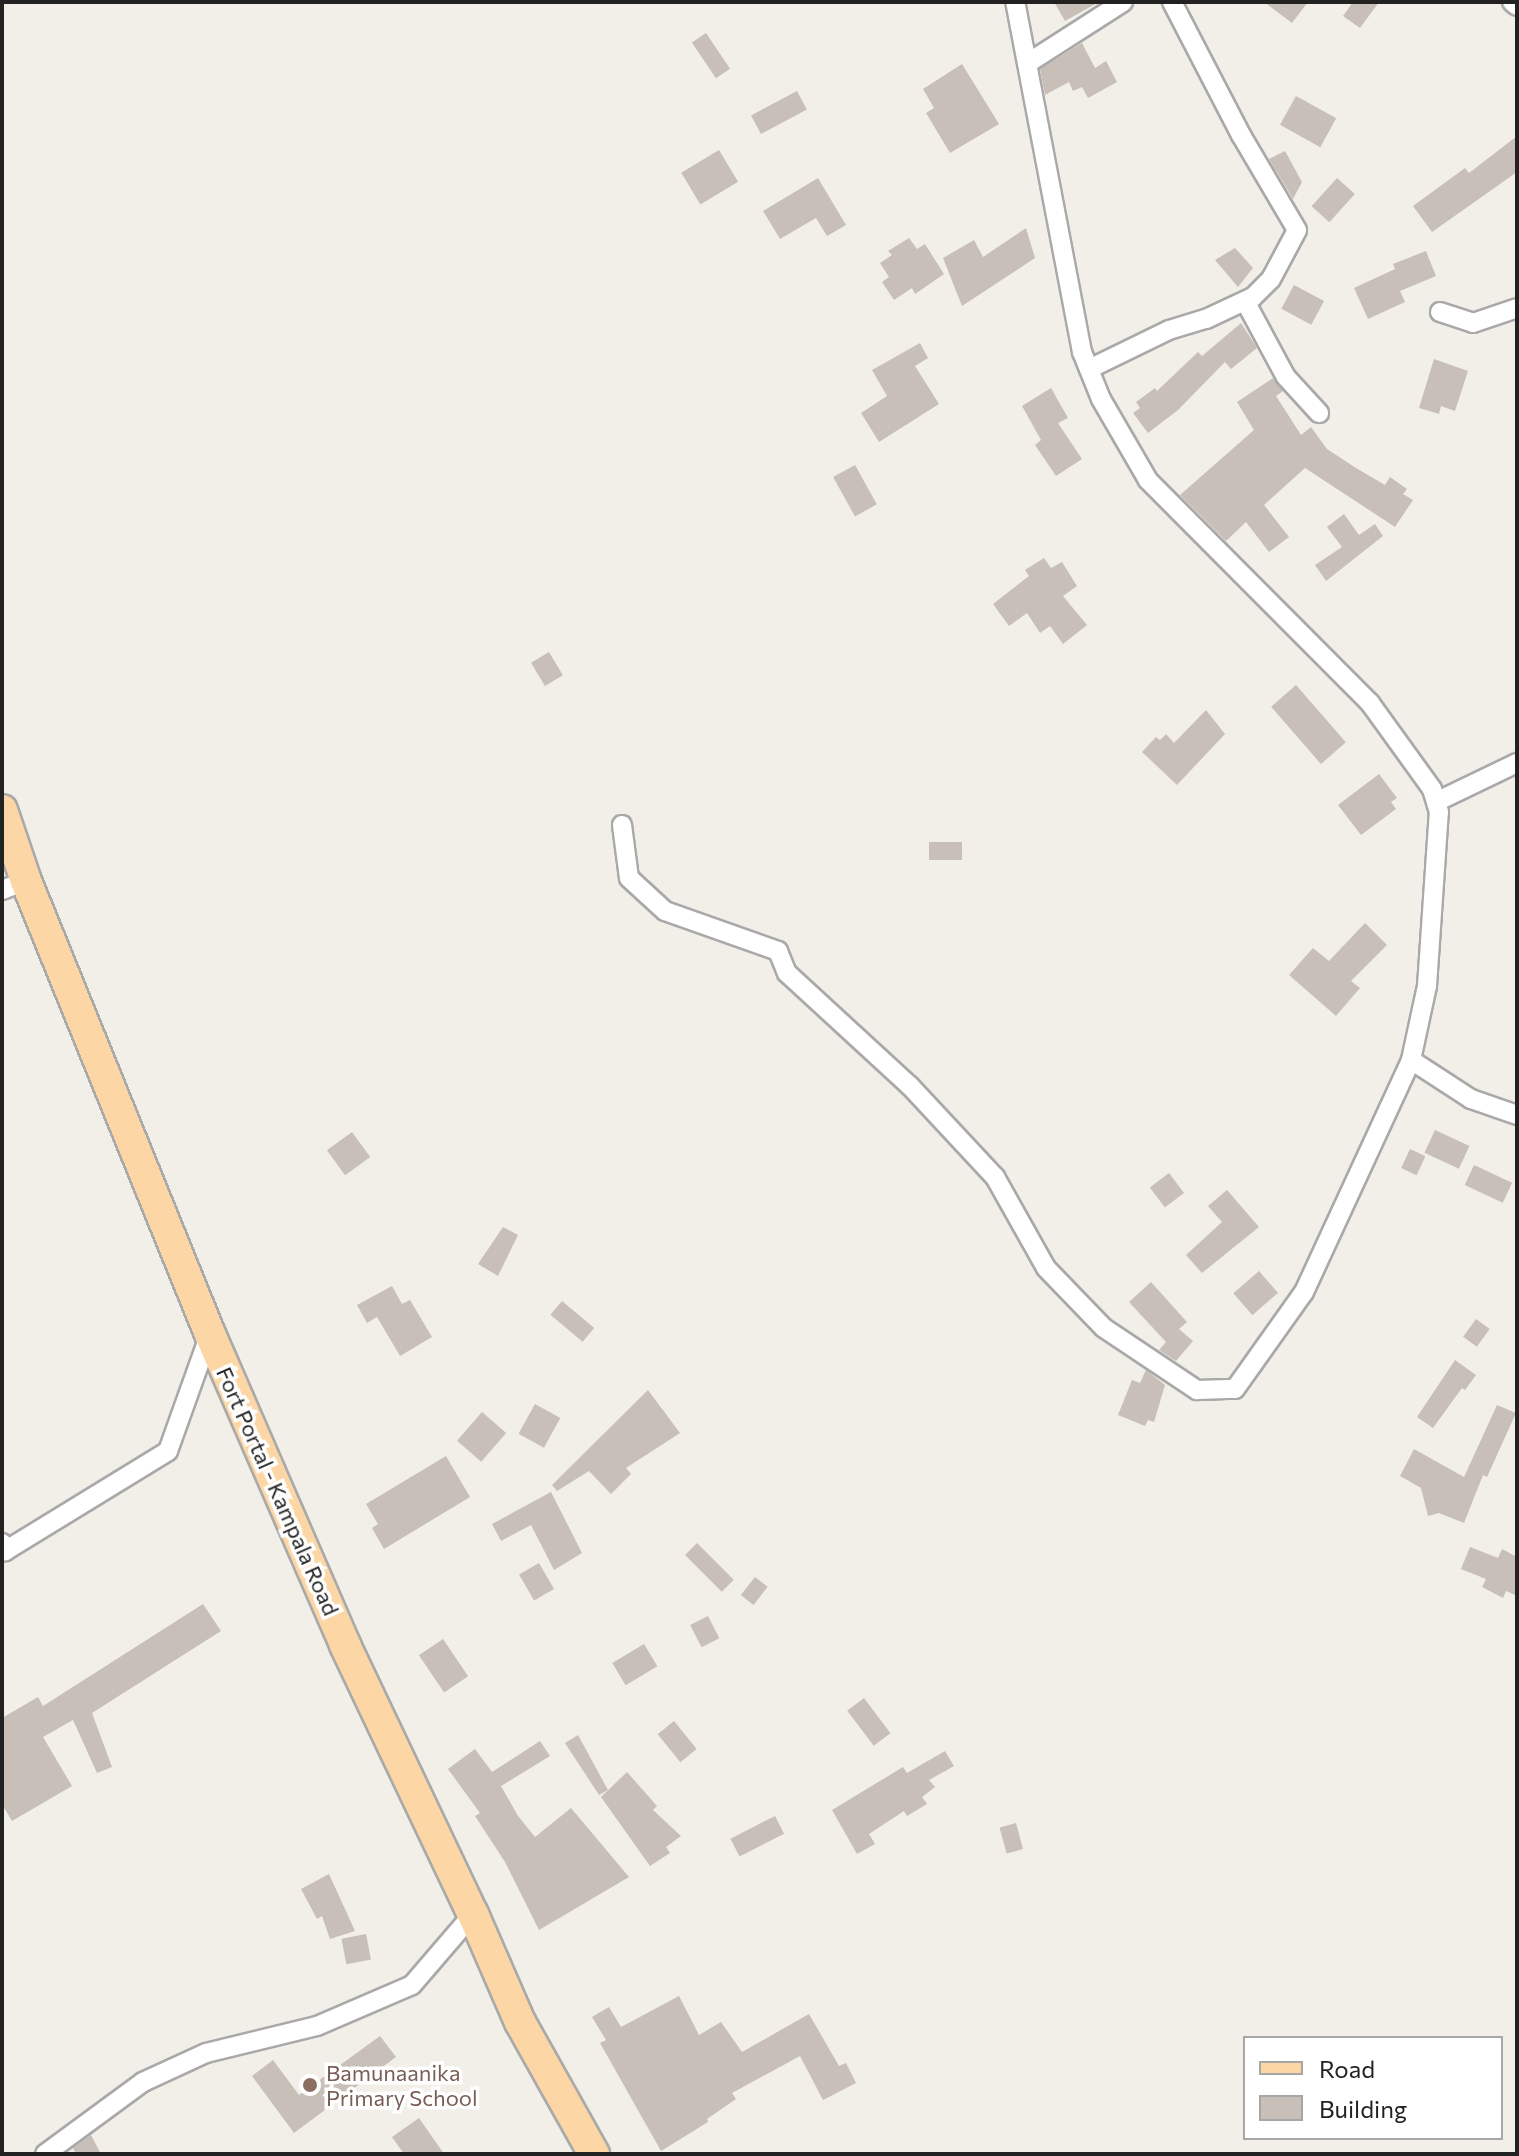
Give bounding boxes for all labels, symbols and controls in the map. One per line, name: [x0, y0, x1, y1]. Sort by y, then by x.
street label: Fort Portal - Kampala Road: [211, 1363, 345, 1619]
legend: [1243, 2036, 1503, 2140]
text: Road: [1319, 2054, 1375, 2083]
place label: Bamunaanika Primary School: [326, 2059, 478, 2110]
marker: Bamunaanika Primary School: [301, 2076, 319, 2094]
text: Building: [1319, 2094, 1407, 2123]

